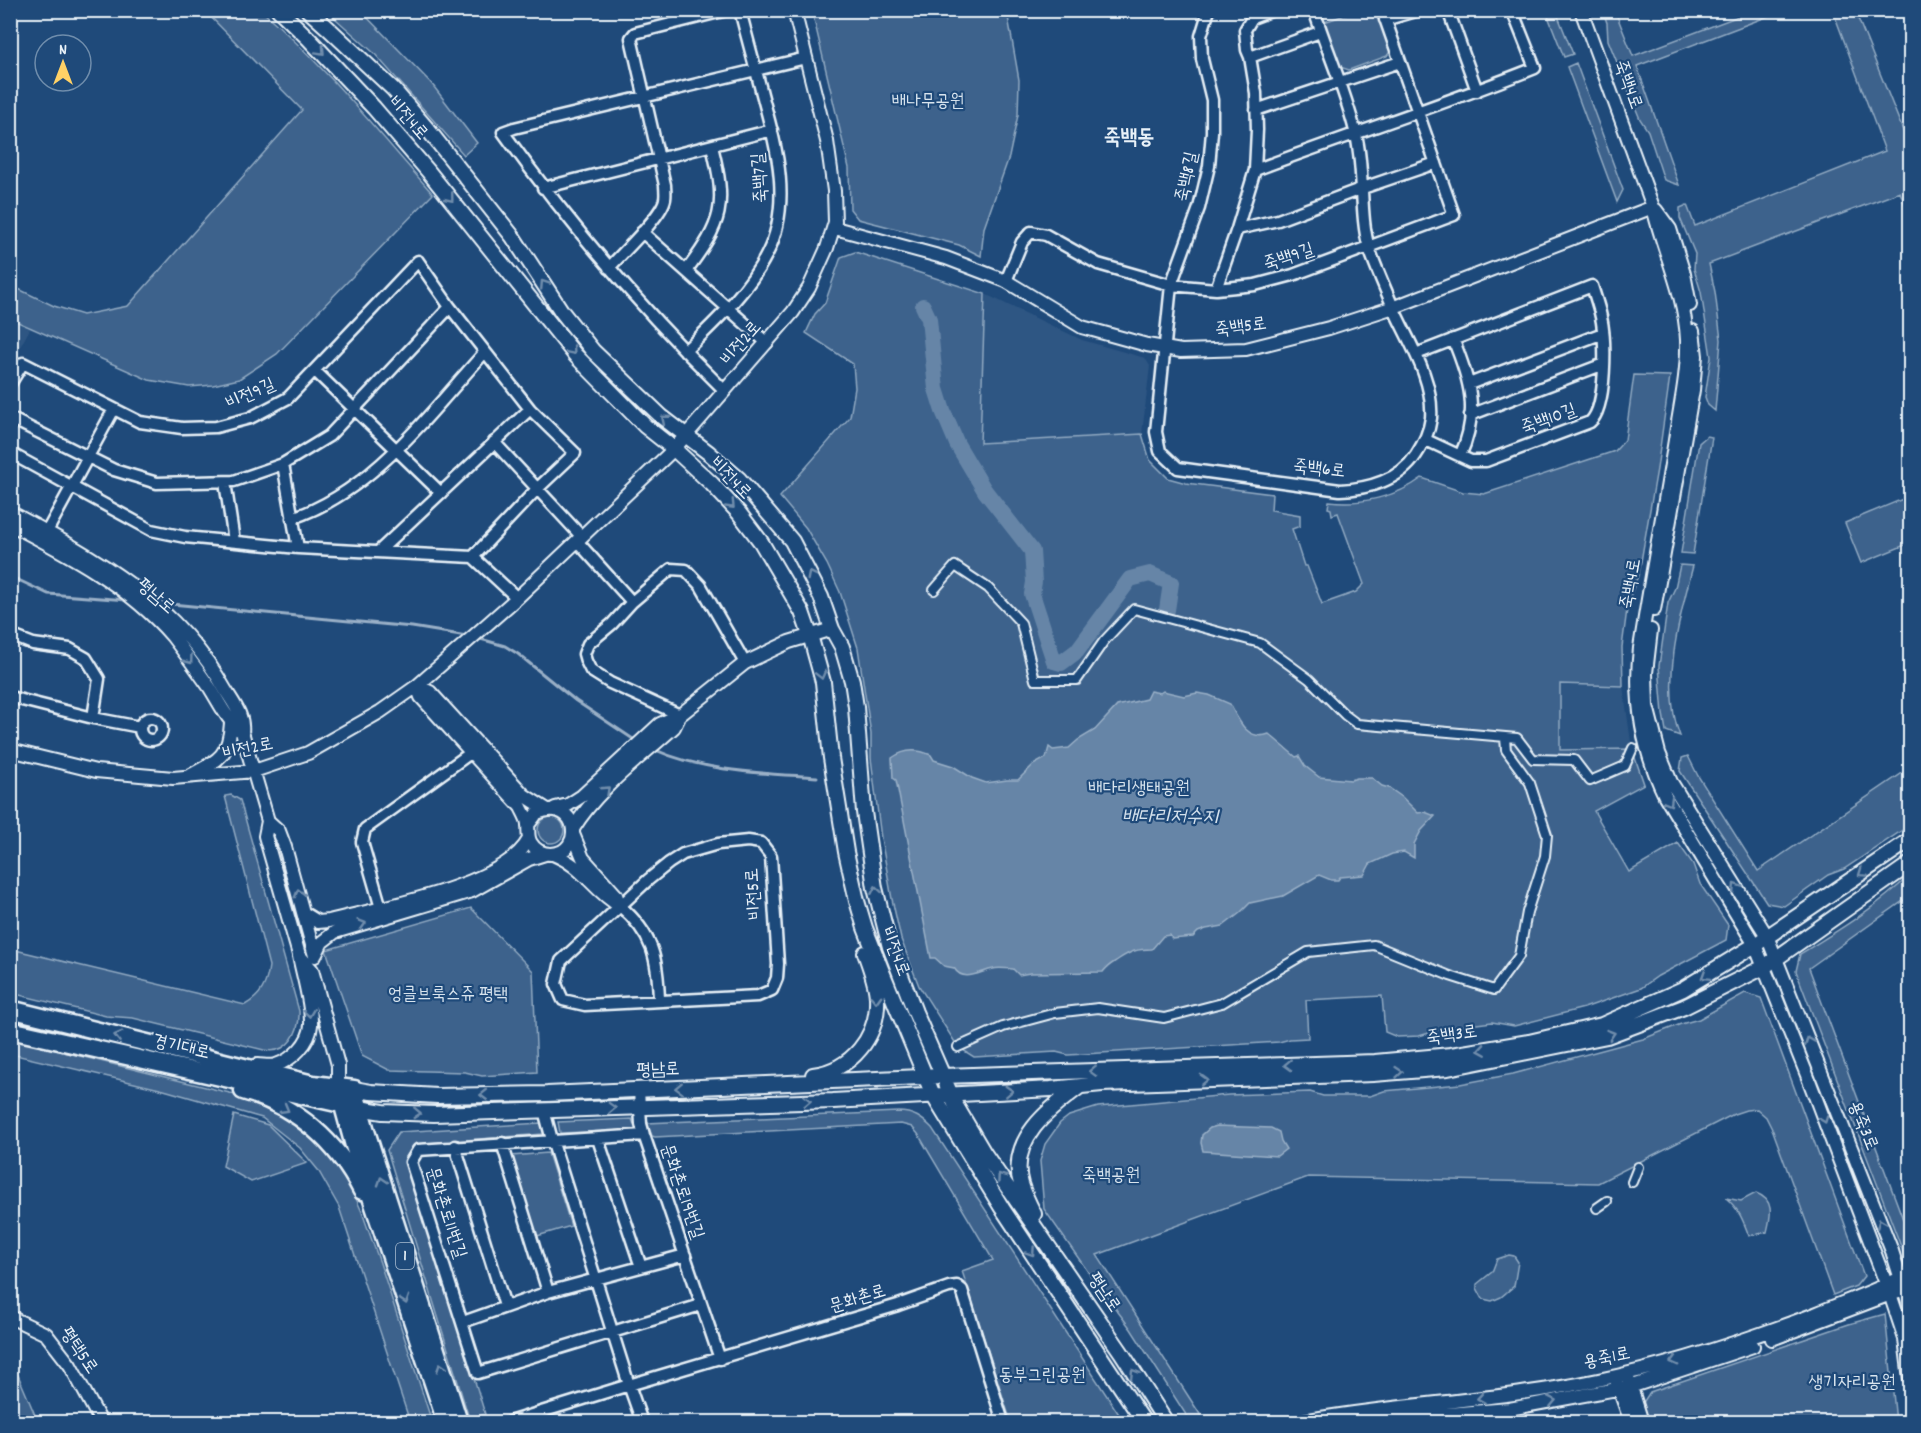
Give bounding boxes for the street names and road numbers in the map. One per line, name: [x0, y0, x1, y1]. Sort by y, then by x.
street label: 죽백4로: [1607, 57, 1647, 113]
street label: 비전4로: [381, 92, 433, 146]
street label: 죽백8길: [1171, 149, 1206, 204]
street label: 죽백7길: [747, 152, 775, 204]
street label: 죽백9길: [1261, 238, 1318, 278]
street label: 죽백5로: [1214, 312, 1268, 344]
street label: 비전2로: [716, 316, 768, 372]
street label: 비전9길: [222, 373, 280, 417]
street label: 죽백10길: [1518, 398, 1581, 442]
street label: 비전4로: [703, 452, 757, 506]
street label: 죽백6로: [1292, 455, 1346, 485]
street label: 죽백4로: [1615, 557, 1649, 611]
street label: 평남로: [130, 573, 180, 621]
street label: 비전2로: [220, 732, 276, 768]
street label: 비전5로: [741, 867, 769, 921]
street label: 비전4로: [873, 924, 915, 980]
street label: 죽백3로: [1425, 1020, 1479, 1052]
street label: 경기대로: [150, 1029, 212, 1067]
street label: 평남로: [636, 1058, 680, 1084]
street label: 용죽3로: [1841, 1097, 1883, 1155]
street label: 문화촌로19번길: [653, 1141, 709, 1243]
street label: 문화촌로11번길: [418, 1164, 472, 1262]
road number: 1: [396, 1243, 414, 1269]
street label: 평남로: [1080, 1268, 1126, 1318]
street label: 문화촌로: [827, 1280, 889, 1320]
street label: 평택5로: [53, 1323, 103, 1379]
street label: 용죽1로: [1581, 1342, 1633, 1376]

